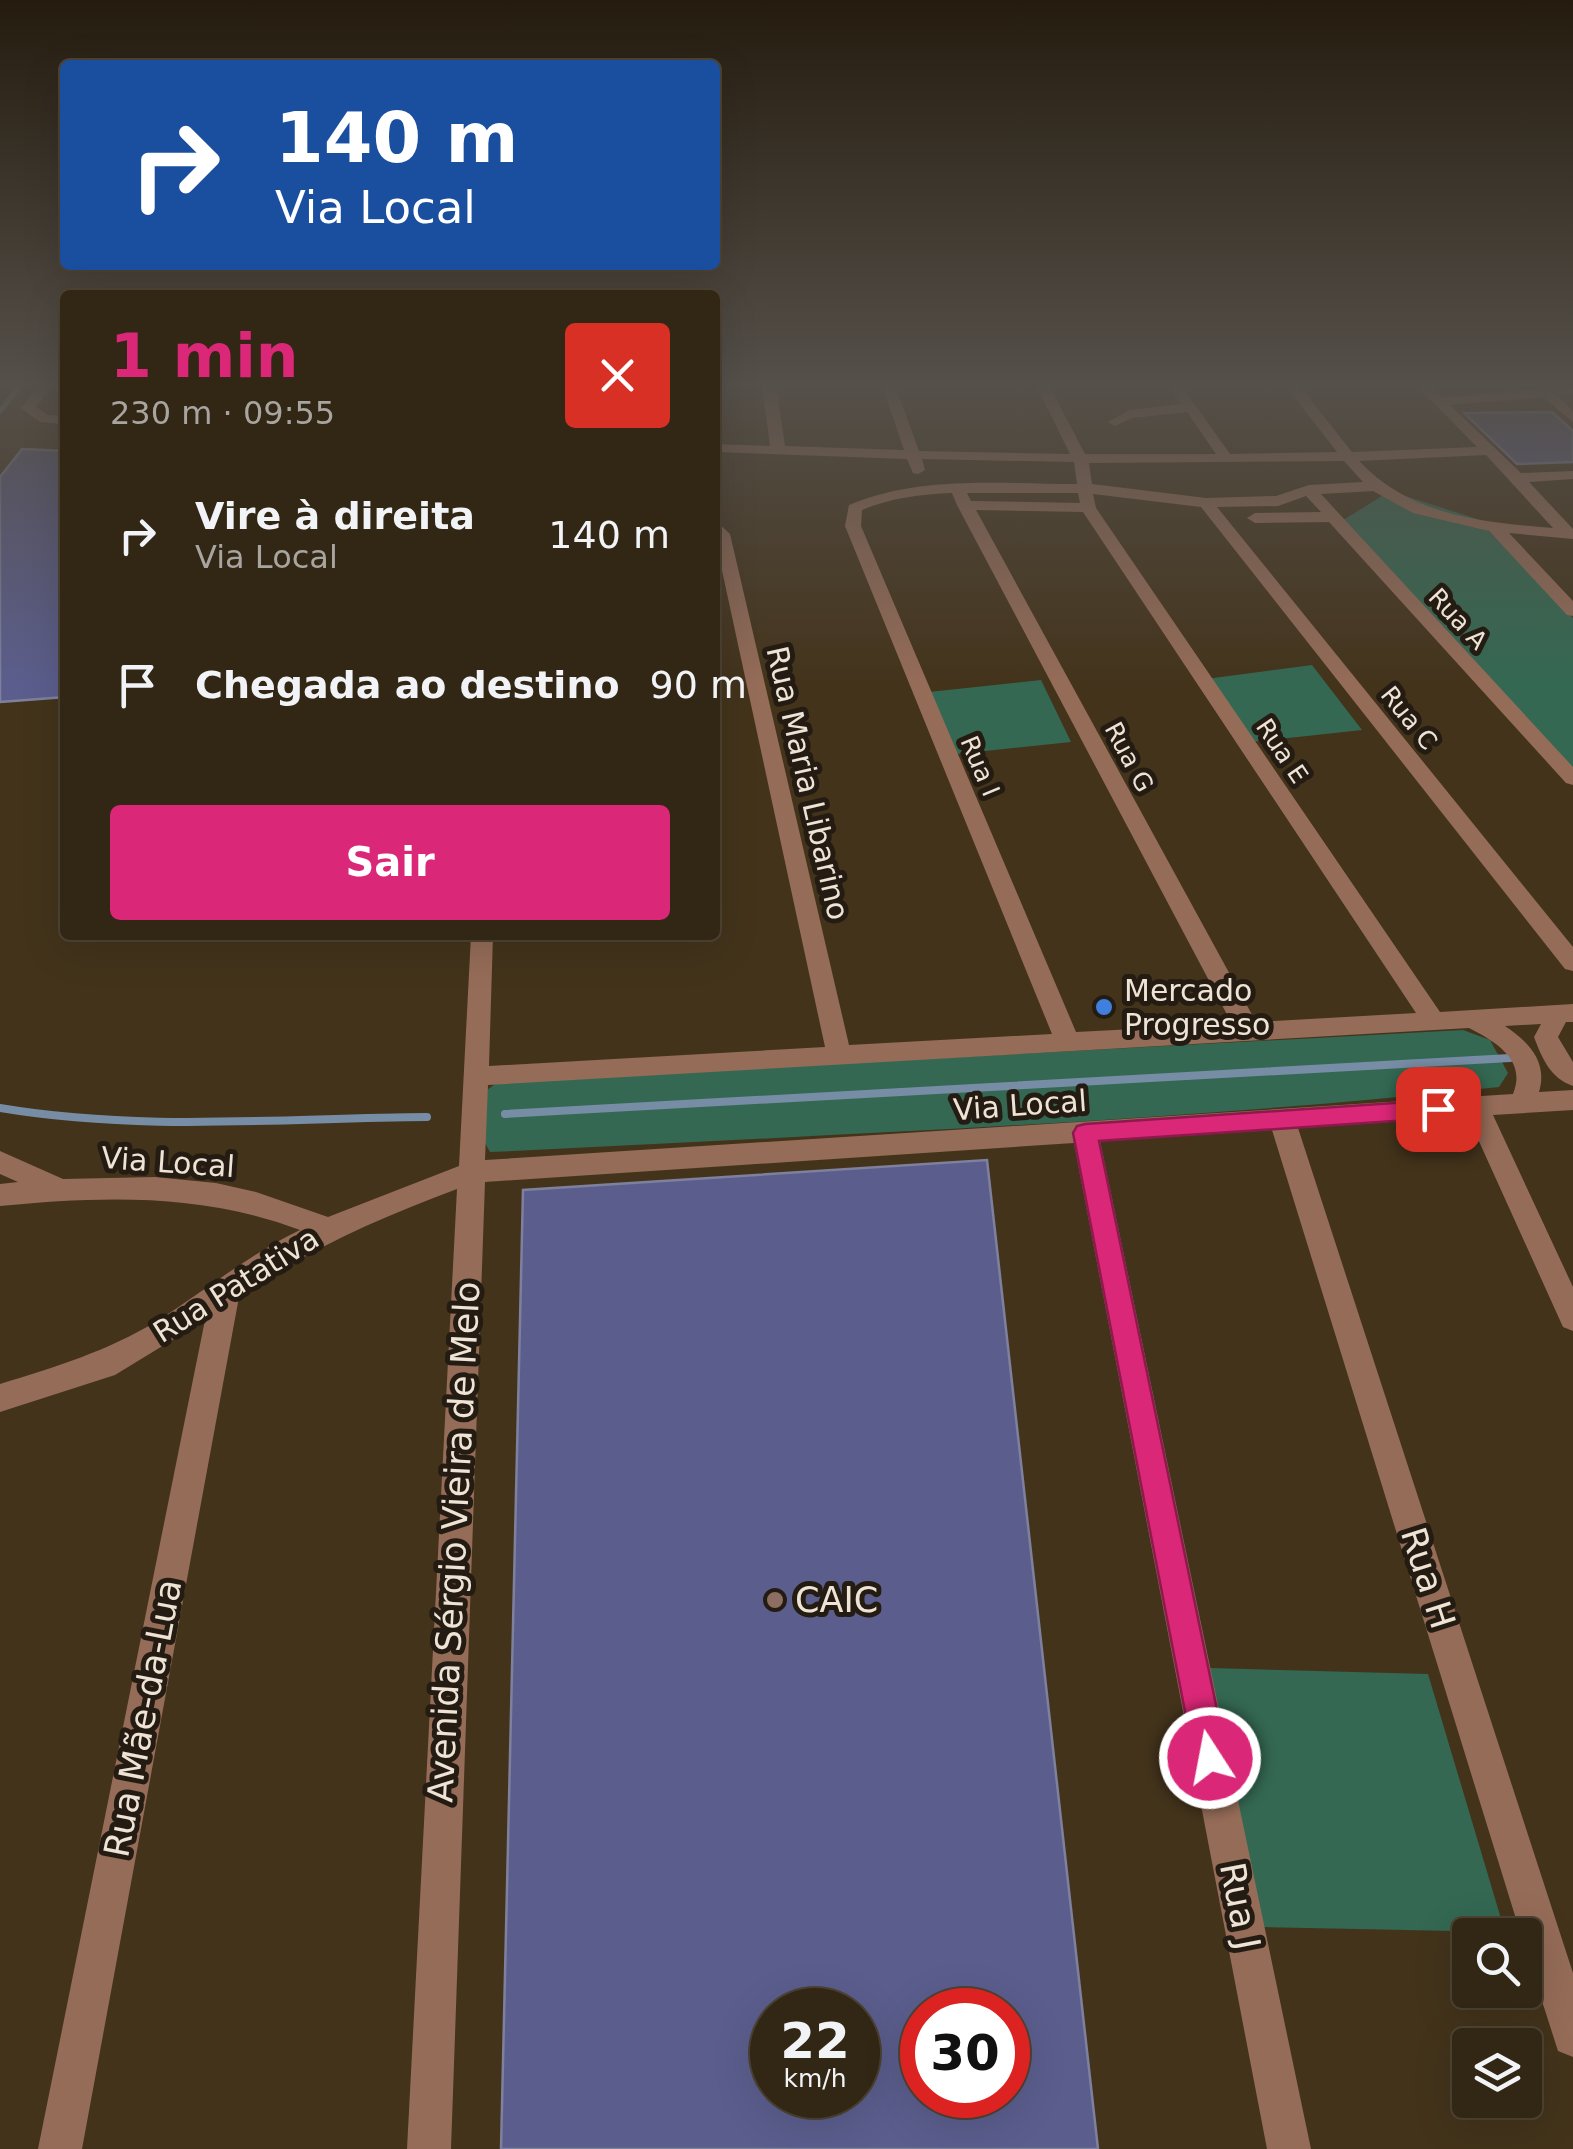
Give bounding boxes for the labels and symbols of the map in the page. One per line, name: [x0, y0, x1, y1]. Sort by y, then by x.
street label: Rua A: [1423, 583, 1493, 655]
street label: Rua Maria Libarino: [759, 643, 857, 923]
street label: Rua C: [1375, 681, 1443, 755]
street label: Rua E: [1250, 713, 1314, 789]
street label: Rua G: [1099, 717, 1159, 797]
street label: Rua I: [954, 731, 1006, 801]
place label: Mercado Progresso: [1124, 973, 1270, 1042]
marker: Mercado Progresso: [1093, 996, 1115, 1018]
pin: [1396, 1067, 1481, 1152]
street label: Via Local: [952, 1083, 1088, 1127]
street label: Via Local: [100, 1140, 236, 1184]
street label: Rua Patativa: [147, 1220, 325, 1350]
street label: Avenida Sérgio Vieira de Melo: [420, 1280, 488, 1804]
street label: Rua H: [1393, 1522, 1463, 1634]
street label: Rua Mãe-da-Lua: [96, 1576, 190, 1860]
place label: CAIC: [795, 1580, 878, 1620]
marker: CAIC: [764, 1589, 786, 1611]
position arrow: [1158, 1706, 1262, 1810]
street label: Rua J: [1212, 1859, 1268, 1953]
speed limit sign: 30: [900, 1988, 1030, 2118]

